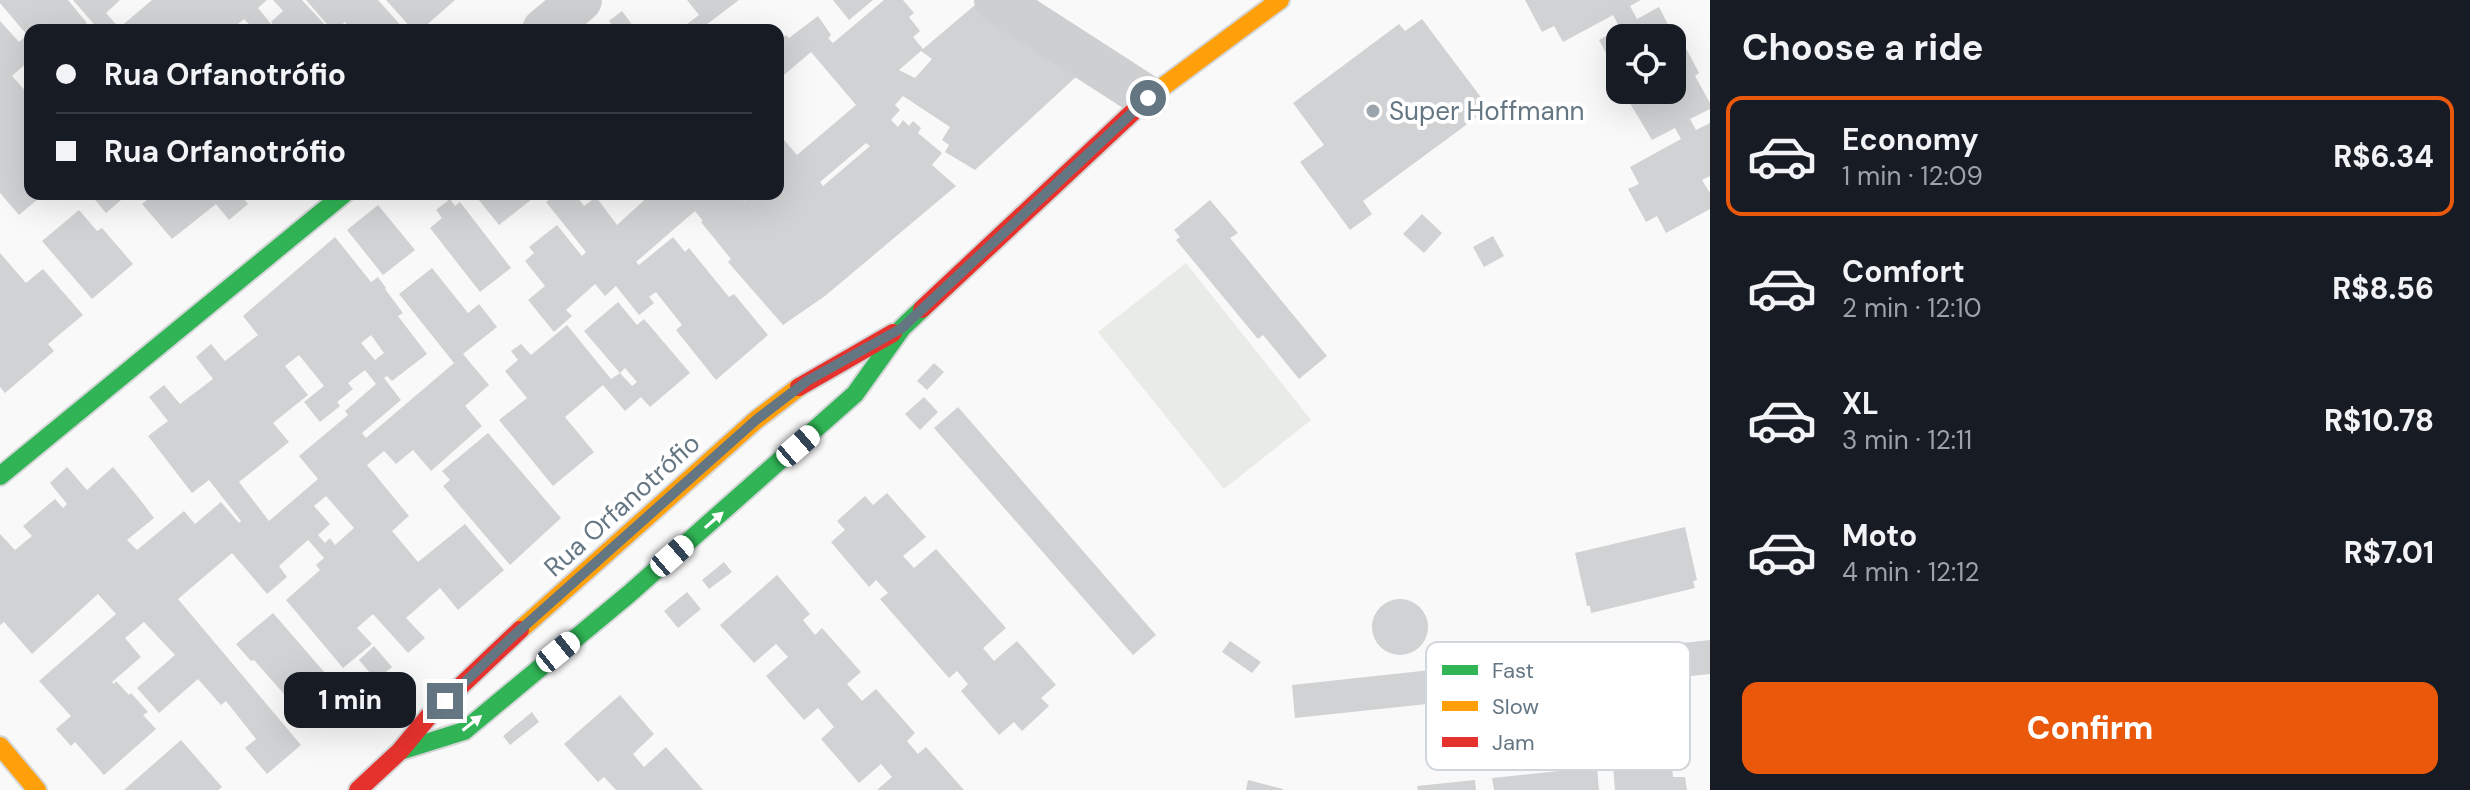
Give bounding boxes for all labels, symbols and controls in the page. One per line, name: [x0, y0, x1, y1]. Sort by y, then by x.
map controls: [1606, 24, 1686, 104]
button: locate: [1606, 24, 1686, 104]
text: Choose a ride: [1742, 24, 1983, 71]
text: Rua Orfanotrófio: [104, 55, 346, 94]
route start: [1130, 80, 1166, 116]
place label: Super Hoffmann: [1389, 94, 1585, 128]
marker: Super Hoffmann: [1364, 102, 1382, 120]
icon: car: [1746, 120, 1818, 192]
text: Economy: [1842, 120, 1979, 159]
text: Rua Orfanotrófio: [104, 132, 346, 171]
text: R$6.34: [2333, 137, 2434, 176]
text: 1 min · 12:09: [1842, 159, 1983, 193]
icon: car: [1746, 252, 1818, 324]
text: Comfort: [1842, 252, 1965, 291]
text: R$8.56: [2332, 269, 2434, 308]
text: 2 min · 12:10: [1842, 291, 1981, 325]
icon: car: [1746, 384, 1818, 456]
text: XL: [1842, 384, 1879, 423]
text: R$10.78: [2324, 401, 2434, 440]
car: [772, 421, 824, 471]
text: 3 min · 12:11: [1842, 423, 1972, 457]
street label: Rua Orfanotrófio: [537, 426, 707, 584]
one-way arrow: [704, 511, 723, 529]
icon: car: [1746, 516, 1818, 588]
text: Moto: [1842, 516, 1917, 555]
car: [646, 531, 698, 581]
text: R$7.01: [2344, 533, 2434, 572]
text: 4 min · 12:12: [1842, 555, 1979, 589]
car: [532, 628, 584, 676]
legend: [1426, 642, 1690, 770]
text: Fast: [1492, 656, 1534, 685]
callout: 1 min: [285, 673, 417, 729]
button: Confirm: [1742, 682, 2438, 774]
text: 1 min: [318, 683, 382, 717]
route end: [427, 683, 463, 719]
text: Slow: [1492, 692, 1539, 721]
one-way arrow: [462, 716, 482, 732]
text: Jam: [1492, 728, 1535, 757]

